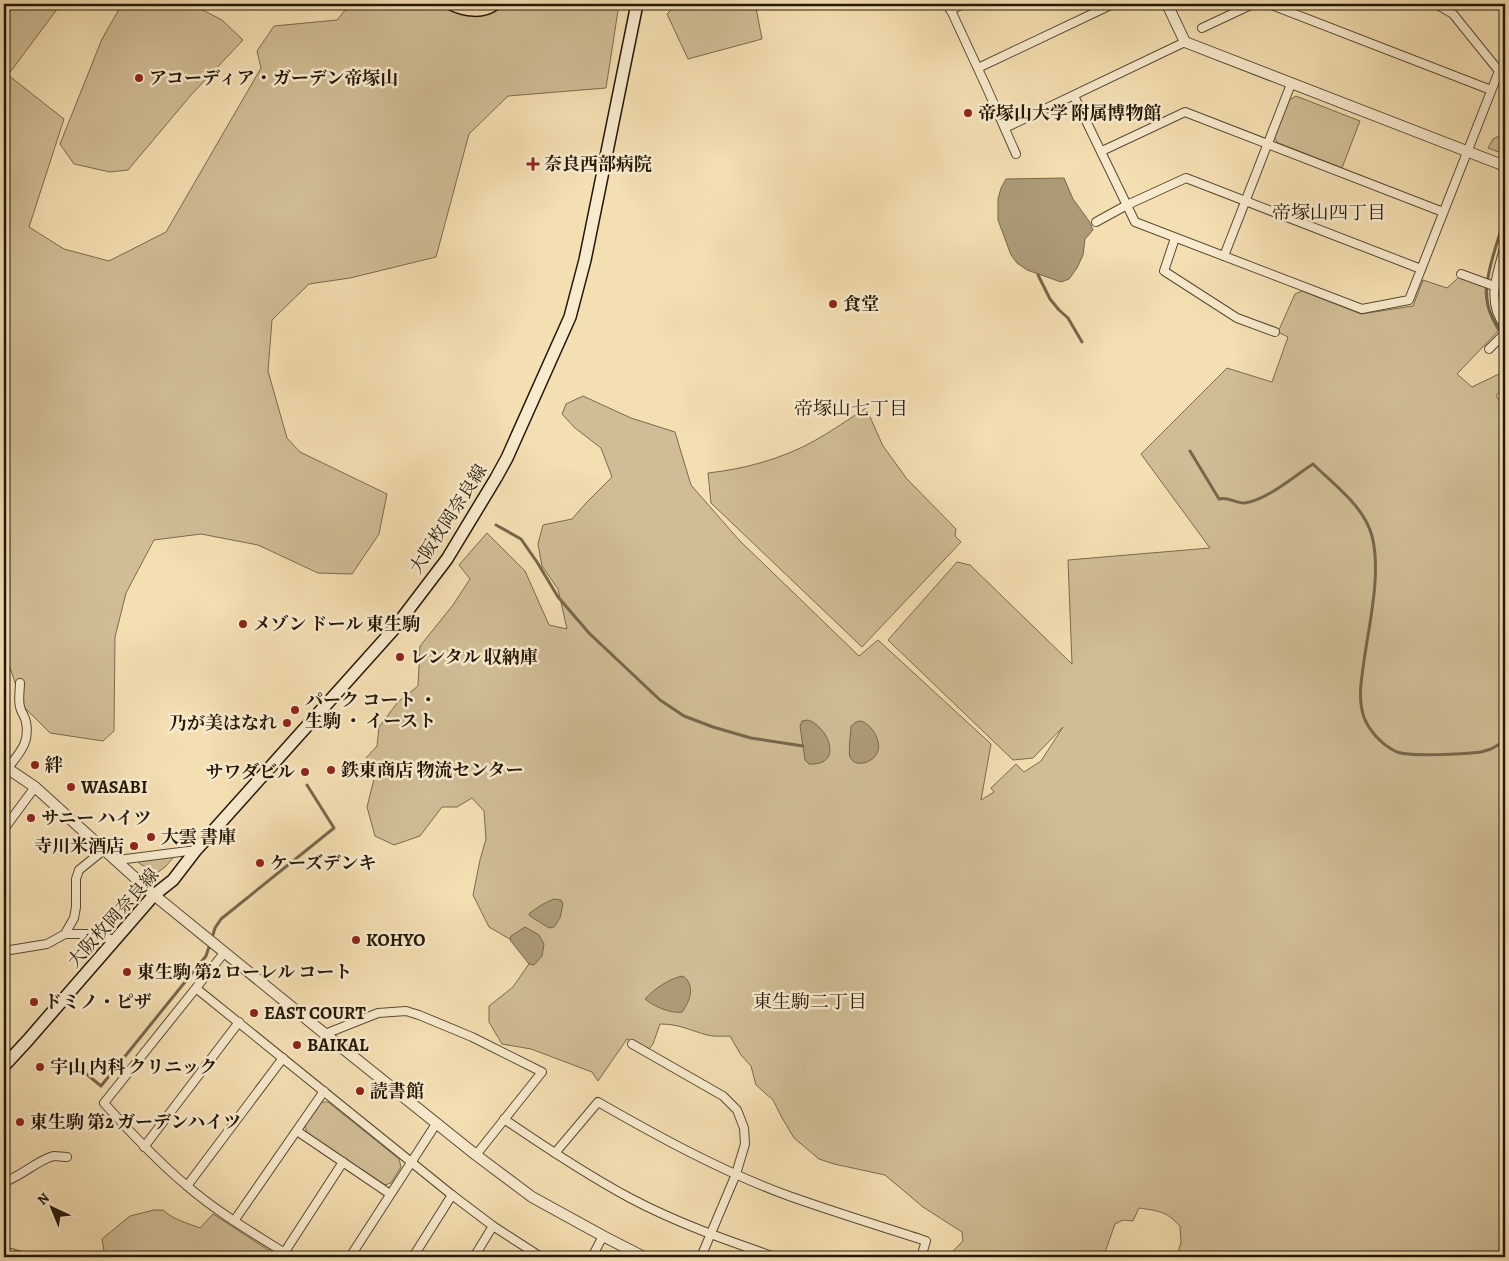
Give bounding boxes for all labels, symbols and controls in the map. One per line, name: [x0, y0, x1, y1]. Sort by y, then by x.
place label: アコーディア・ガーデン帝塚山: [149, 66, 398, 90]
marker: アコーディア・ガーデン帝塚山: [133, 72, 145, 84]
place label: 帝塚山大学 附属博物館: [978, 101, 1161, 125]
marker: 帝塚山大学 附属博物館: [962, 107, 974, 119]
place label: 奈良西部病院: [544, 152, 652, 176]
marker: 奈良西部病院: [526, 157, 540, 171]
district label: 帝塚山四丁目: [1272, 200, 1386, 226]
place label: 食堂: [843, 292, 879, 316]
marker: 食堂: [827, 298, 839, 310]
district label: 帝塚山七丁目: [794, 396, 908, 422]
street label: 大阪枚岡奈良線: [404, 460, 492, 578]
place label: メゾン ドール 東生駒: [253, 612, 420, 636]
marker: メゾン ドール 東生駒: [237, 618, 249, 630]
place label: レンタル 収納庫: [410, 645, 538, 669]
marker: レンタル 収納庫: [394, 651, 406, 663]
place label: パーク コート ・ 生駒 ・ イースト: [305, 688, 437, 733]
marker: パーク コート ・ 生駒 ・ イースト: [289, 704, 301, 716]
place label: 乃が美はなれ: [169, 711, 278, 735]
marker: 乃が美はなれ: [281, 717, 293, 729]
place label: 絆: [45, 753, 63, 777]
place label: 鉄東商店 物流センター: [341, 758, 523, 782]
marker: 絆: [29, 759, 41, 771]
place label: サワダビル: [205, 760, 295, 784]
marker: 鉄東商店 物流センター: [325, 764, 337, 776]
marker: サワダビル: [299, 766, 311, 778]
place label: WASABI: [80, 775, 147, 799]
marker: WASABI: [65, 781, 77, 793]
place label: サニー ハイツ: [41, 806, 151, 830]
marker: サニー ハイツ: [25, 812, 37, 824]
place label: 大雲 書庫: [161, 825, 236, 849]
marker: 大雲 書庫: [145, 831, 157, 843]
place label: 寺川米酒店: [34, 834, 124, 858]
marker: 寺川米酒店: [128, 840, 140, 852]
place label: ケーズデンキ: [270, 851, 376, 875]
marker: ケーズデンキ: [254, 857, 266, 869]
street label: 大阪枚岡奈良線: [62, 863, 164, 973]
place label: KOHYO: [366, 928, 425, 952]
marker: KOHYO: [350, 934, 362, 946]
place label: 東生駒 第2 ローレル コート: [137, 960, 352, 984]
marker: 東生駒 第2 ローレル コート: [121, 966, 133, 978]
district label: 東生駒二丁目: [753, 989, 867, 1015]
place label: ドミノ・ピザ: [44, 990, 152, 1014]
marker: ドミノ・ピザ: [28, 996, 40, 1008]
place label: EAST COURT: [264, 1001, 367, 1025]
marker: EAST COURT: [248, 1007, 260, 1019]
place label: BAIKAL: [307, 1033, 369, 1057]
marker: BAIKAL: [291, 1039, 303, 1051]
place label: 宇山 内科 クリニック: [50, 1055, 217, 1079]
marker: 宇山 内科 クリニック: [34, 1061, 46, 1073]
place label: 読書館: [370, 1079, 424, 1103]
marker: 読書館: [354, 1085, 366, 1097]
place label: 東生駒 第2 ガーデンハイツ: [30, 1110, 241, 1134]
marker: 東生駒 第2 ガーデンハイツ: [14, 1116, 26, 1128]
north arrow: [28, 1184, 78, 1234]
text: N: [33, 1189, 54, 1209]

